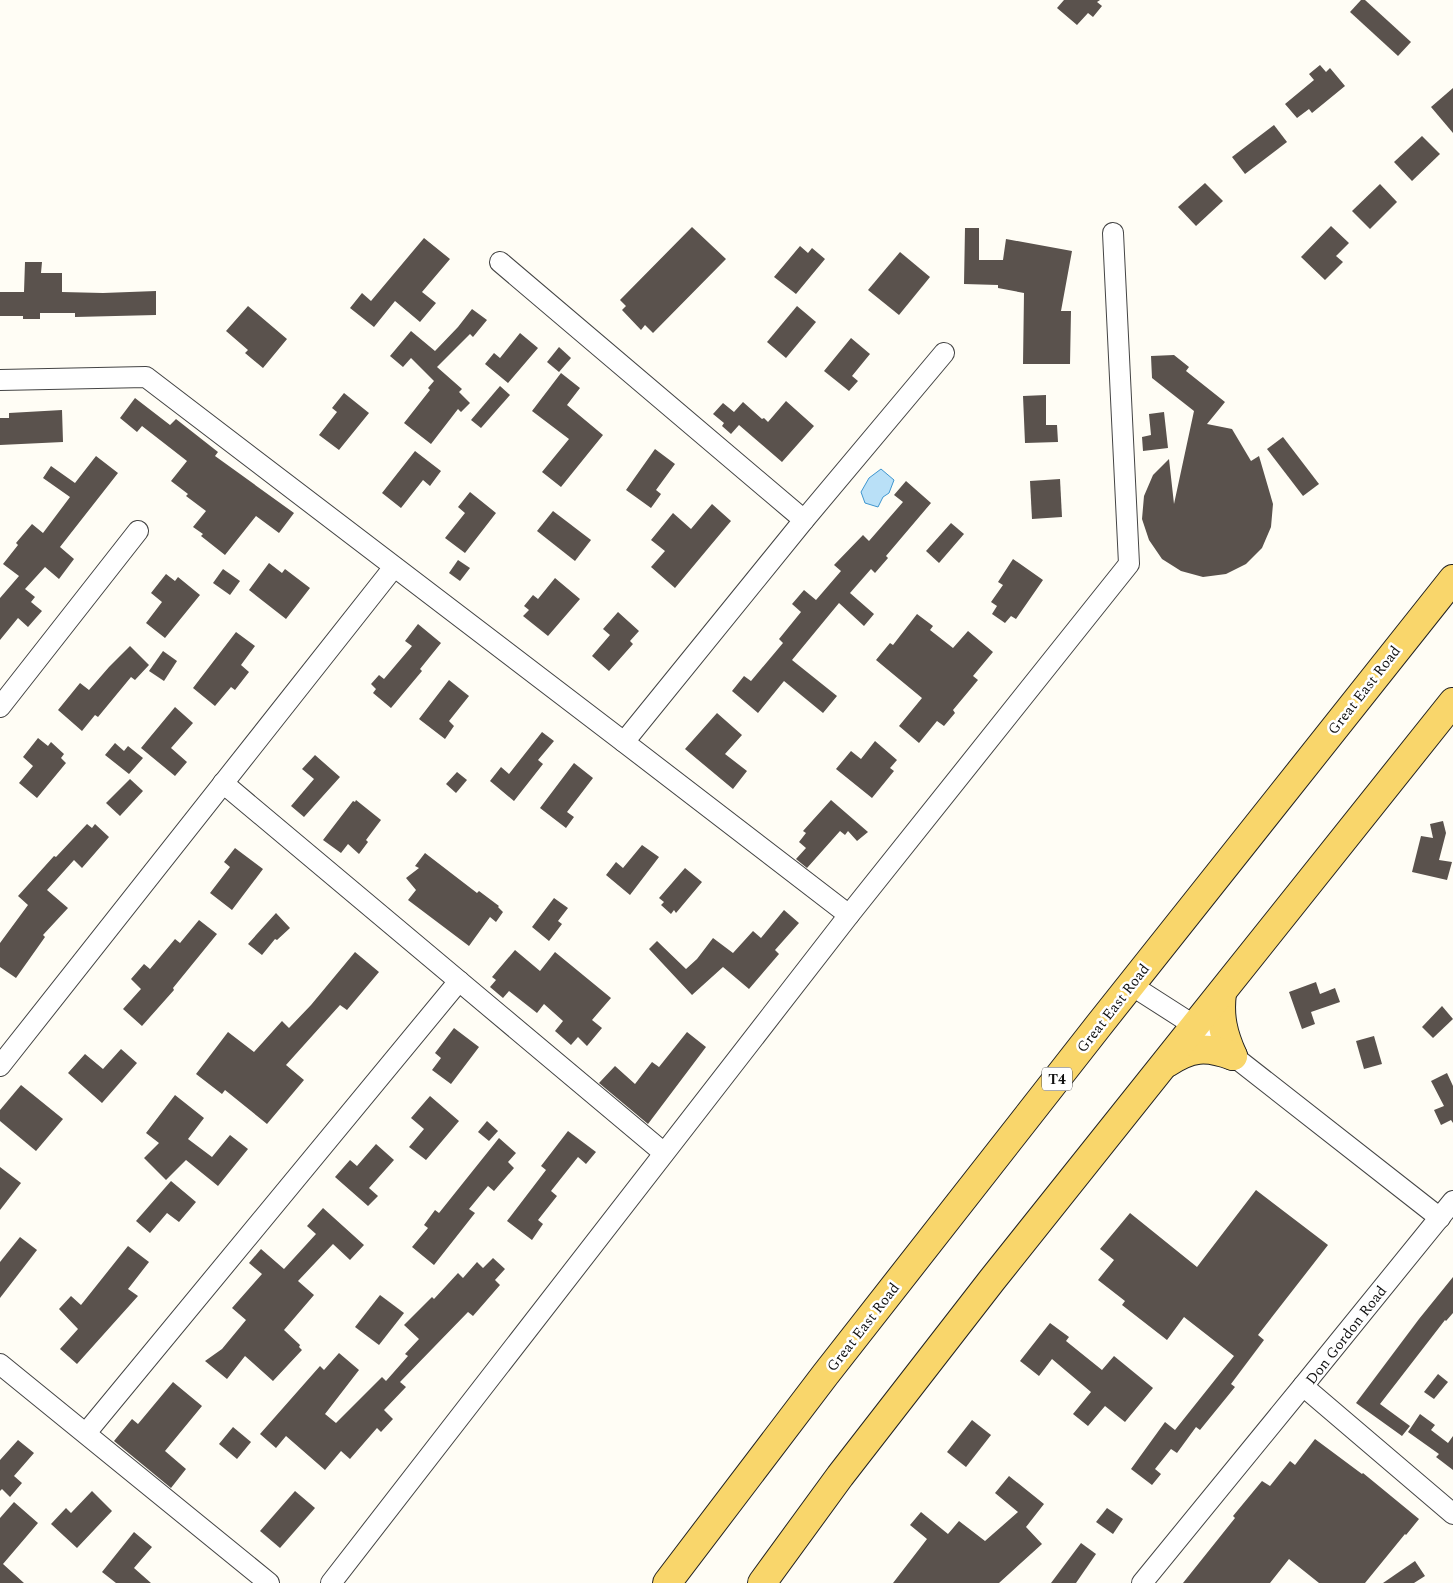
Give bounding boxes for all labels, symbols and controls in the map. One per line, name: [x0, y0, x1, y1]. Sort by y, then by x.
street label: Great East Road: [1322, 641, 1407, 740]
street label: Great East Road: [1071, 959, 1156, 1058]
road number: T4: [1042, 1068, 1072, 1090]
street label: Great East Road: [821, 1278, 906, 1377]
street label: Don Gordon Road: [1300, 1281, 1393, 1390]

